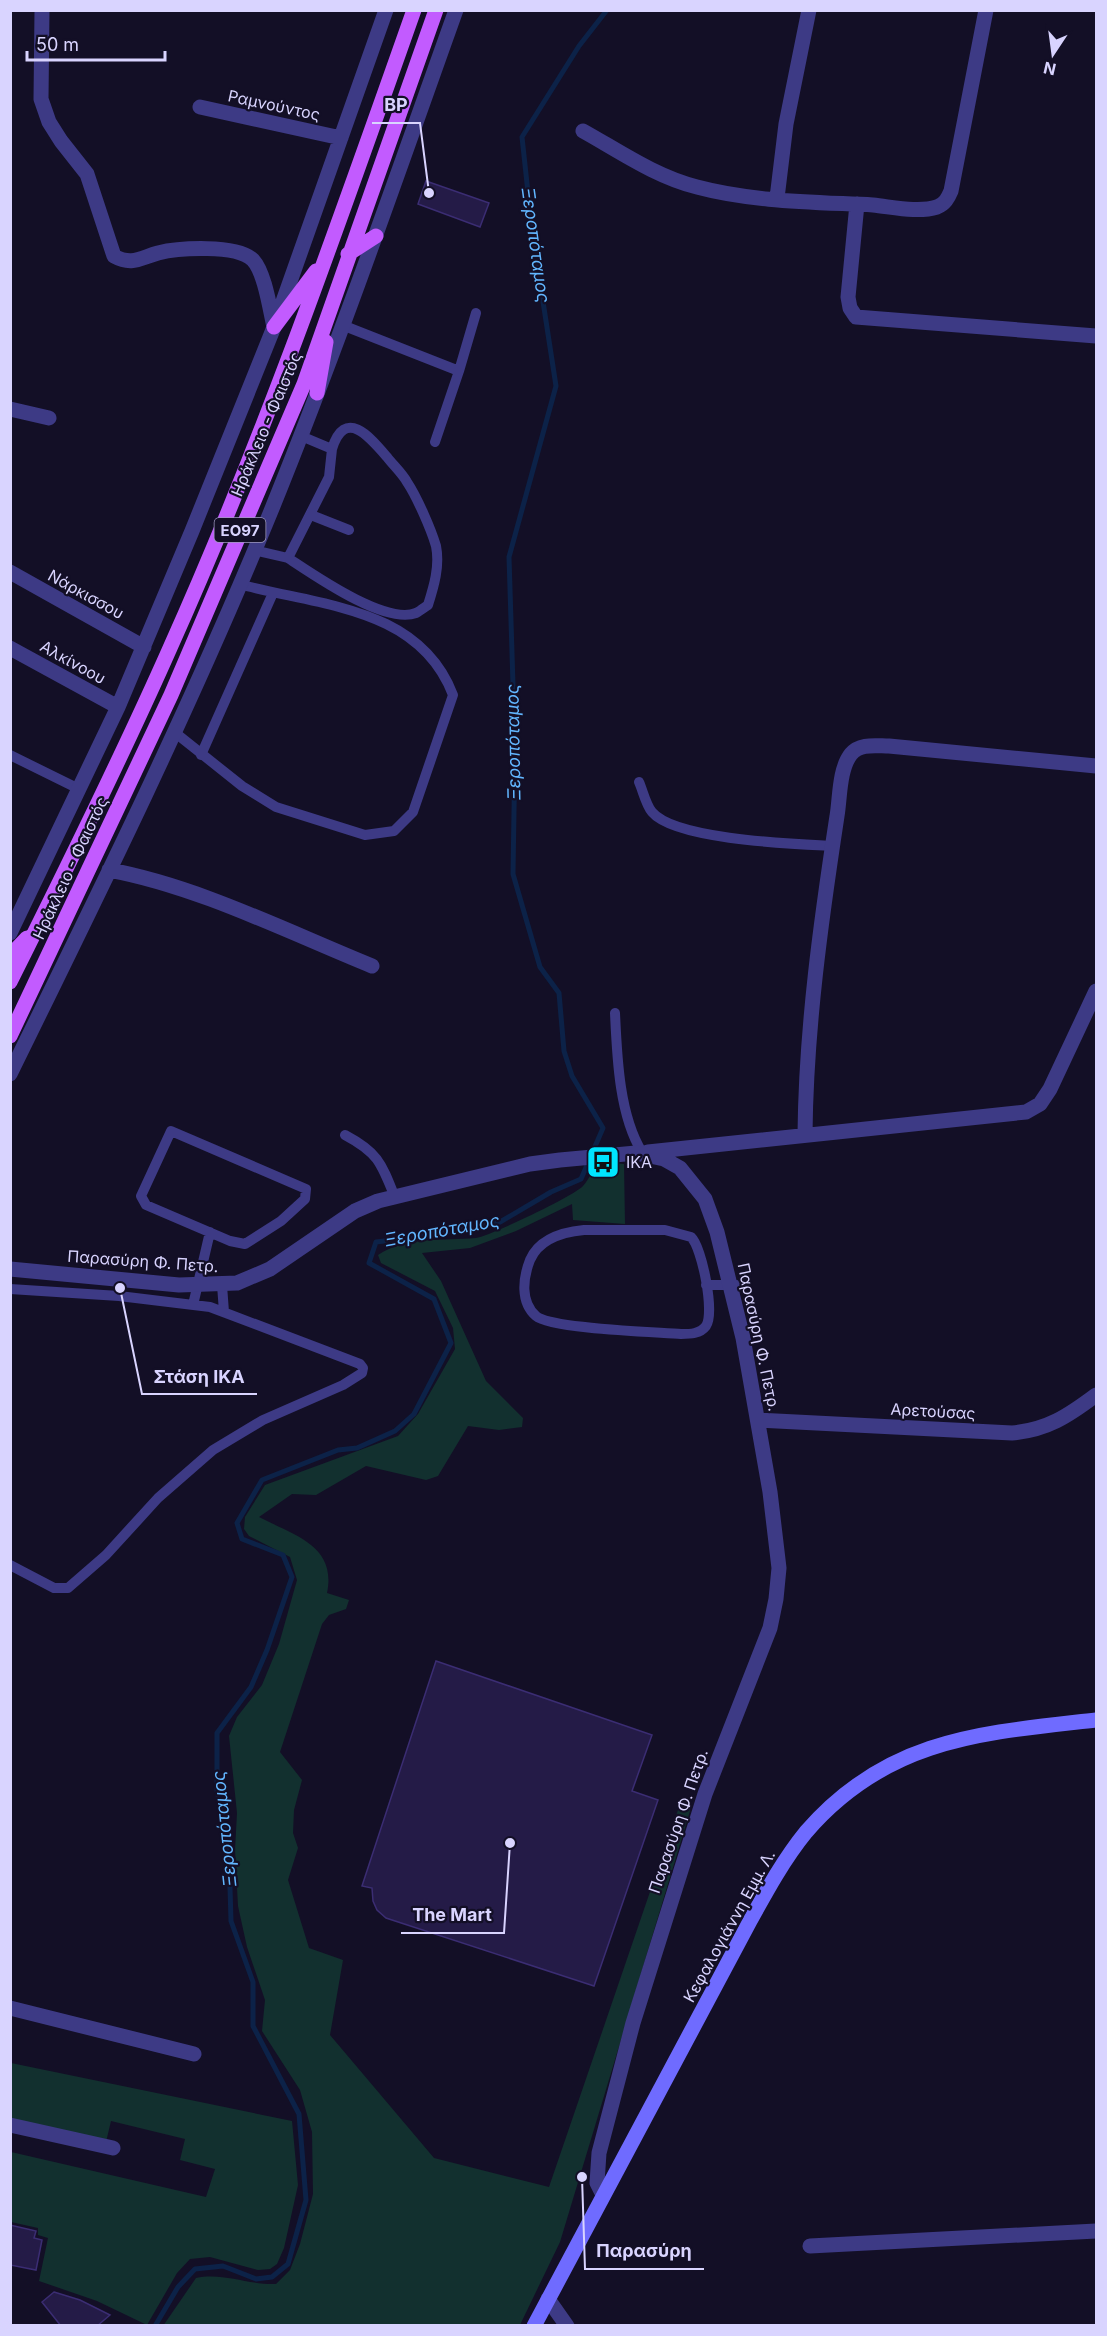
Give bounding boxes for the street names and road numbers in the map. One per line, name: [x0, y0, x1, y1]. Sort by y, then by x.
street label: Ραμνούντος: [226, 85, 322, 125]
street label: Ηράκλειο - Φαιστός: [226, 349, 306, 499]
road number: ΕΟ97: [214, 518, 266, 542]
street label: Νάρκισσου: [45, 565, 127, 623]
street label: Αλκίνοου: [37, 636, 109, 688]
street label: Ηράκλειο - Φαιστός: [28, 793, 112, 943]
street label: Παρασύρη Φ. Πετρ.: [67, 1246, 219, 1276]
street label: Παρασύρη Φ. Πετρ.: [733, 1261, 785, 1413]
street label: Αρετούσας: [890, 1399, 976, 1423]
street label: Παρασύρη Φ. Πετρ.: [644, 1746, 712, 1896]
street label: Κεφαλογιάννη Εμμ. Λ.: [679, 1846, 779, 2006]

